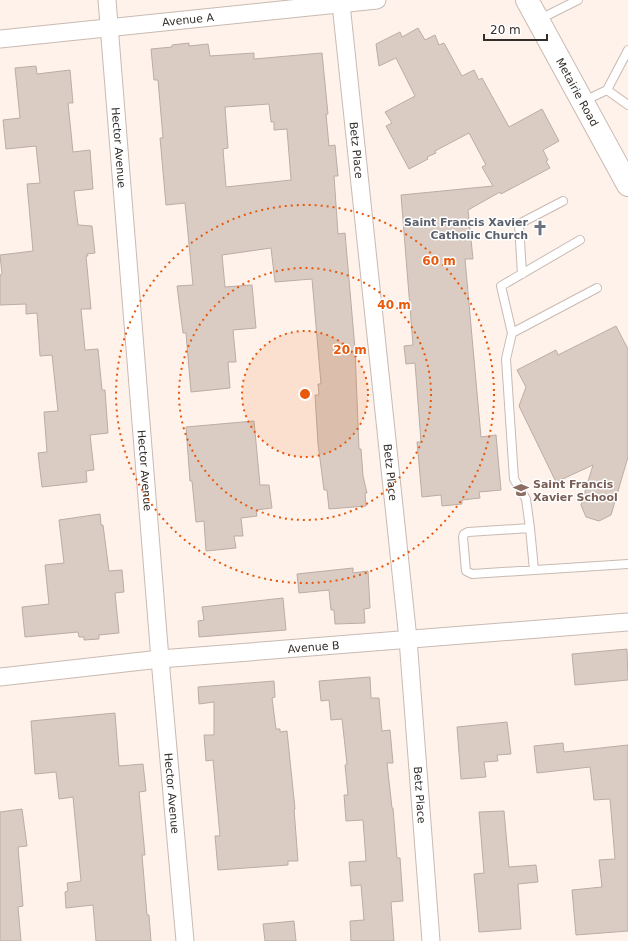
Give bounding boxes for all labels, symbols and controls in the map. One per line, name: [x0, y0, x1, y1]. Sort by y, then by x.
street label: Avenue A: [161, 10, 215, 29]
scale bar: [484, 16, 547, 42]
text: 20 m: [490, 23, 521, 37]
street label: Metairie Road: [553, 56, 601, 129]
street label: Hector Avenue: [109, 107, 129, 189]
street label: Betz Place: [347, 121, 366, 180]
place label: Saint Francis Xavier Catholic Church: [404, 216, 529, 242]
church icon: Saint Francis Xavier Catholic Church: [531, 219, 549, 237]
text: 60 m: [422, 254, 456, 268]
text: 40 m: [377, 298, 411, 312]
text: 20 m: [333, 343, 367, 357]
centre of rings: [298, 387, 312, 401]
street label: Hector Avenue: [135, 430, 155, 512]
street label: Betz Place: [381, 443, 400, 502]
place label: Saint Francis Xavier School: [533, 478, 618, 504]
school or university icon: Saint Francis Xavier School: [512, 481, 530, 499]
street label: Avenue B: [287, 638, 340, 655]
street label: Hector Avenue: [162, 752, 182, 835]
street label: Betz Place: [411, 766, 429, 824]

